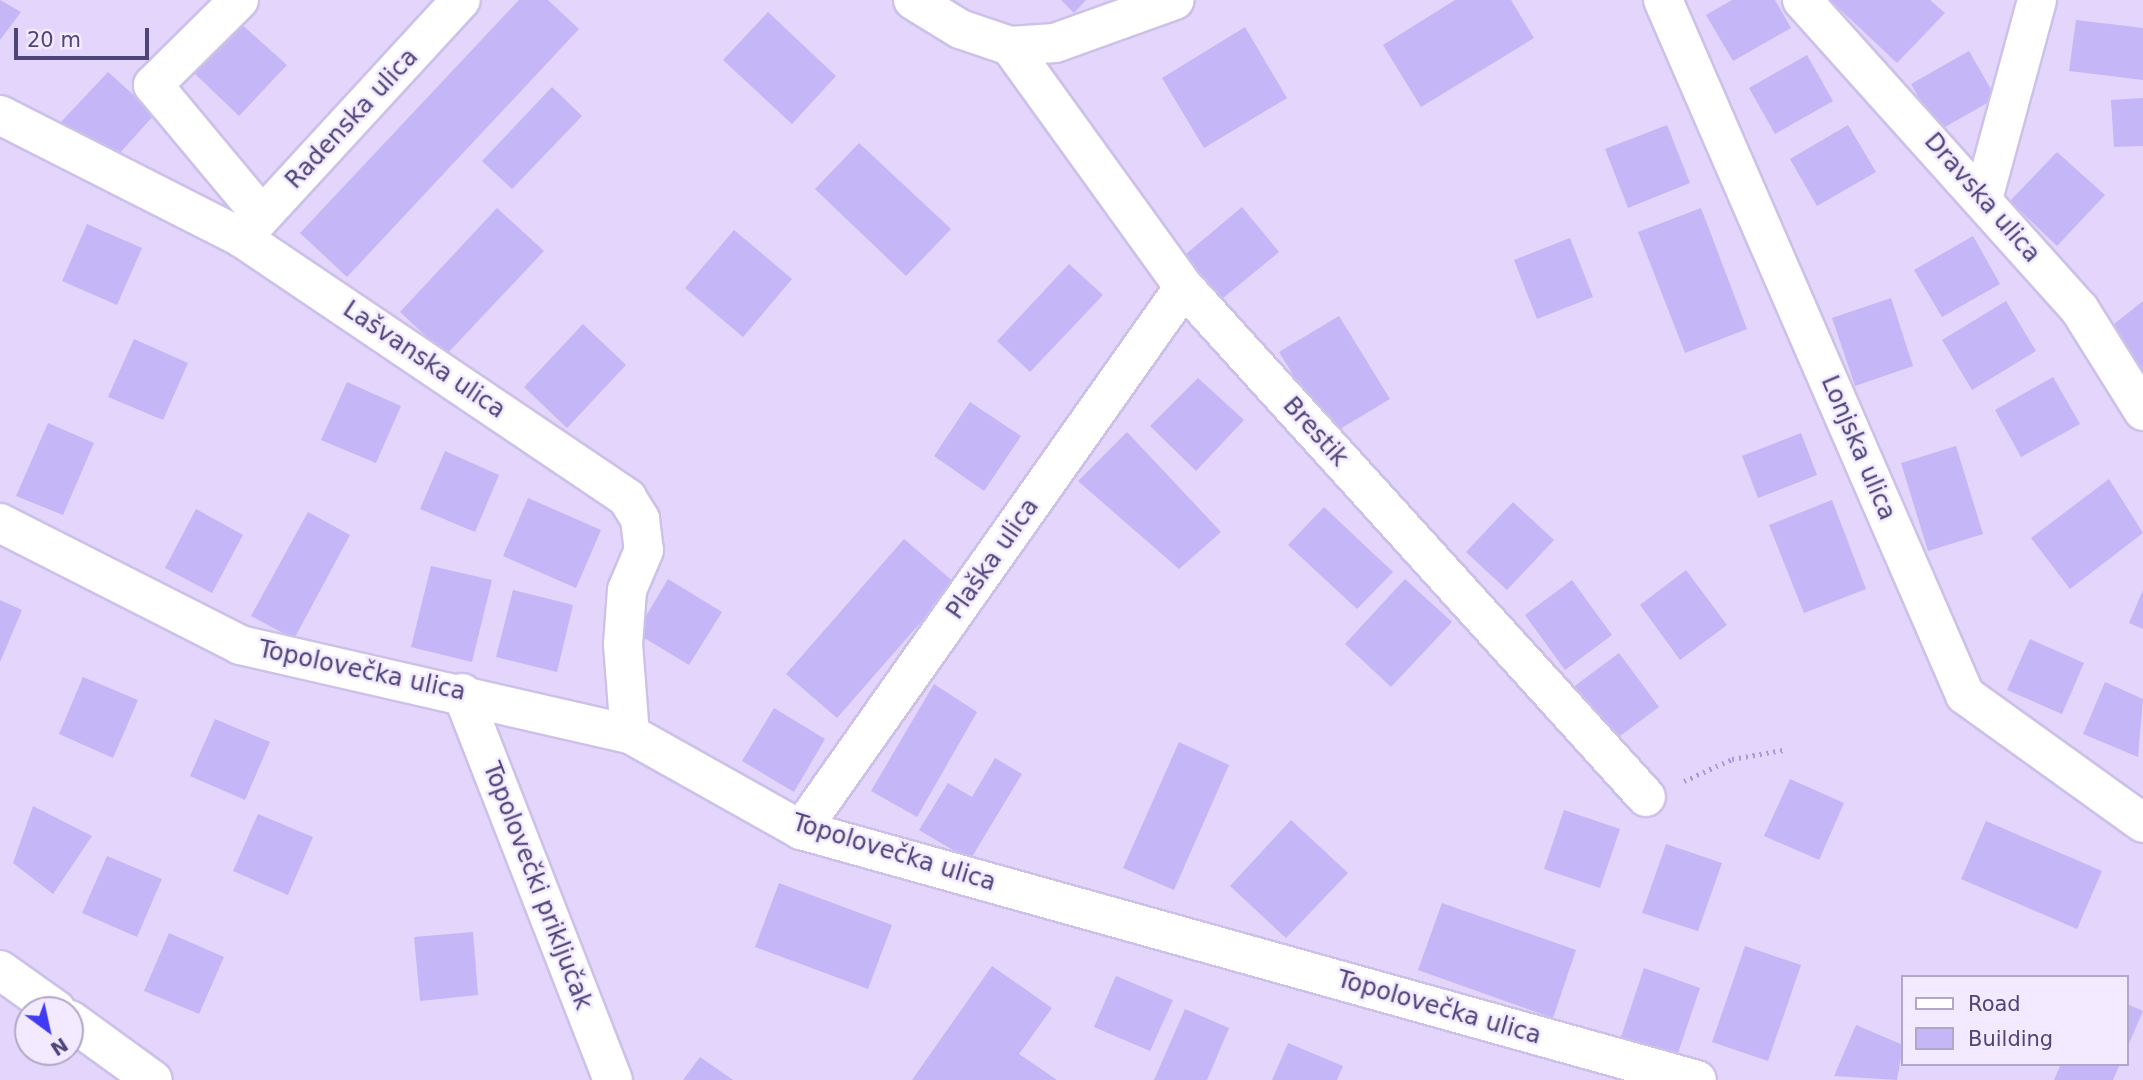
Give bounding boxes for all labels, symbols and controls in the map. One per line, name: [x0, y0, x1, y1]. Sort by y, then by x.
scale bar: [18, 14, 152, 58]
text: 20 m: [27, 28, 81, 52]
street label: Radenska ulica: [280, 43, 424, 195]
street label: Dravska ulica: [1918, 127, 2046, 269]
street label: Lašvanska ulica: [337, 295, 511, 425]
street label: Lonjska ulica: [1815, 371, 1901, 525]
street label: Brestik: [1277, 392, 1353, 472]
street label: Plaška ulica: [941, 493, 1045, 625]
street label: Topolovečka ulica: [256, 635, 468, 707]
street label: Topolovečki priključak: [476, 758, 598, 1014]
street label: Topolovečka ulica: [789, 808, 999, 898]
street label: Topolovečka ulica: [1334, 965, 1544, 1051]
legend: [1902, 975, 2129, 1066]
text: Road: [1968, 992, 2021, 1016]
north arrow: [14, 996, 84, 1066]
text: Building: [1968, 1027, 2053, 1051]
text: N: [47, 1033, 72, 1060]

